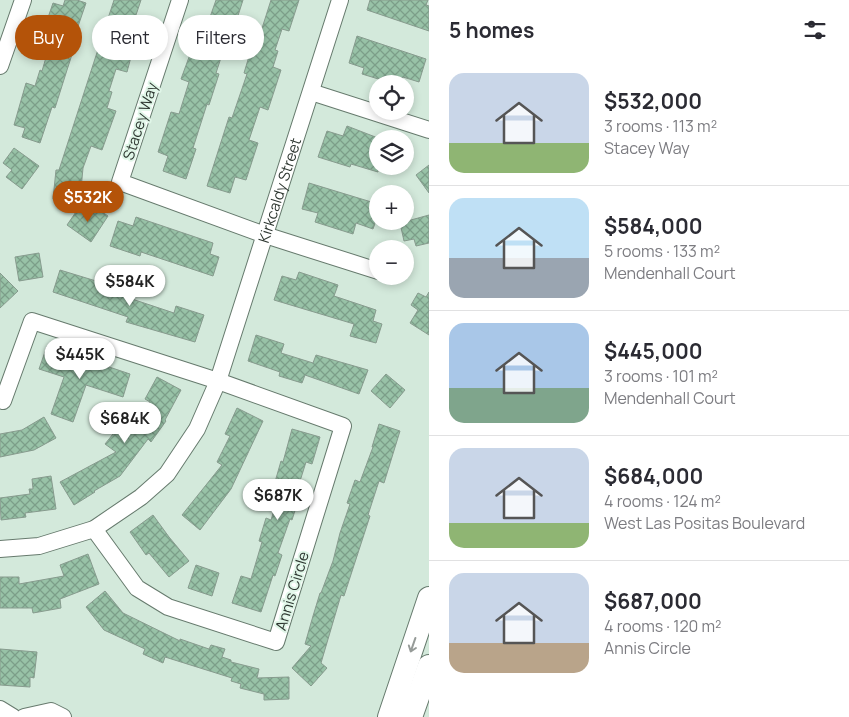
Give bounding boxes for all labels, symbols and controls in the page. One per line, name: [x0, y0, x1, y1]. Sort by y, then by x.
chip: Buy: [15, 15, 82, 60]
chip: Rent: [92, 15, 168, 60]
chip: Filters: [178, 15, 264, 60]
text: 5 homes: [449, 16, 534, 44]
icon: filters: [801, 16, 829, 44]
map controls: [369, 75, 414, 285]
button: locate: [369, 75, 414, 120]
street label: Stacey Way: [118, 79, 162, 162]
text: $532,000: [604, 87, 702, 115]
icon: home: [489, 93, 549, 153]
text: 3 rooms · 113 m²: [604, 115, 717, 137]
button: layers: [369, 130, 414, 175]
street label: Kirkcaldy Street: [252, 135, 306, 245]
text: Stacey Way: [604, 137, 690, 159]
pin: $532K: [53, 180, 123, 223]
button: +: [369, 185, 414, 230]
text: $532K: [64, 186, 112, 208]
text: $584,000: [604, 212, 703, 240]
icon: home: [489, 218, 549, 278]
button: −: [369, 240, 414, 285]
text: 5 rooms · 133 m²: [604, 240, 720, 262]
text: Mendenhall Court: [604, 262, 736, 284]
pin: $584K: [95, 264, 165, 307]
text: $584K: [105, 270, 155, 292]
text: $445,000: [604, 337, 703, 365]
pin: $445K: [45, 338, 115, 380]
text: $445K: [55, 343, 105, 365]
icon: home: [489, 343, 549, 403]
text: 3 rooms · 101 m²: [604, 365, 718, 387]
text: Mendenhall Court: [604, 387, 736, 409]
pin: $684K: [90, 402, 160, 444]
text: $684K: [100, 407, 150, 429]
text: $684,000: [604, 462, 703, 490]
icon: home: [489, 468, 549, 528]
pin: $687K: [243, 478, 313, 521]
text: $687K: [254, 484, 302, 506]
text: 4 rooms · 124 m²: [604, 490, 721, 512]
text: West Las Positas Boulevard: [604, 512, 805, 534]
street label: Annis Circle: [270, 549, 314, 633]
text: $687,000: [604, 587, 702, 615]
icon: home: [489, 593, 549, 653]
text: 4 rooms · 120 m²: [604, 615, 721, 637]
one-way arrow: [408, 636, 418, 652]
text: Annis Circle: [604, 637, 691, 659]

